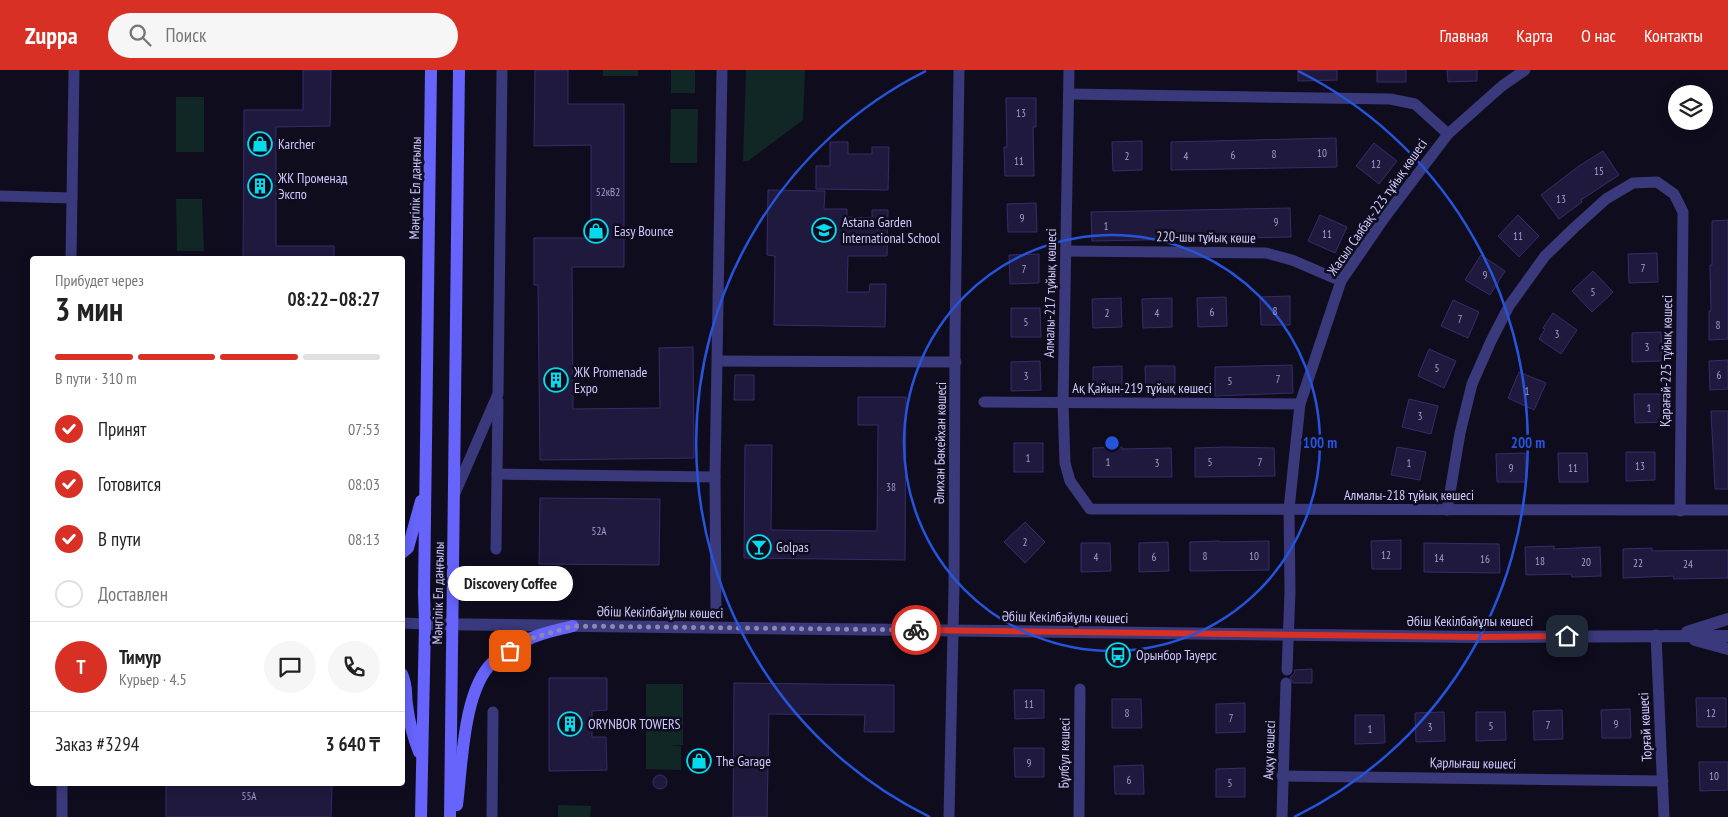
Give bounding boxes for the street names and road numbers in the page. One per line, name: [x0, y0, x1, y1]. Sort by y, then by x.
street label: Жасыл Саябақ-223 тұйық көшесі: [1322, 135, 1431, 279]
street label: Мәңгілік Ел даңғылы: [405, 136, 425, 240]
street label: 220-шы тұйық көше: [1156, 227, 1256, 247]
street label: Алмалы-217 тұйық көшесі: [1040, 228, 1060, 358]
street label: Қарағай-225 тұйық көшесі: [1656, 295, 1676, 427]
street label: Ақ Қайын-219 тұйық көшесі: [1072, 379, 1212, 397]
street label: Әлихан Бөкейхан көшесі: [930, 382, 950, 504]
street label: Алмалы-218 тұйық көшесі: [1344, 486, 1474, 504]
street label: Мәңгілік Ел даңғылы: [428, 541, 448, 645]
street label: Әбіш Кекілбайұлы көшесі: [597, 602, 723, 622]
street label: Әбіш Кекілбайұлы көшесі: [1002, 607, 1128, 627]
street label: Әбіш Кекілбайұлы көшесі: [1407, 612, 1533, 630]
street label: Торғай көшесі: [1634, 692, 1656, 762]
street label: Бұлбұл көшесі: [1054, 717, 1074, 789]
street label: Аққу көшесі: [1259, 720, 1279, 780]
street label: Қарлығаш көшесі: [1430, 753, 1516, 773]

